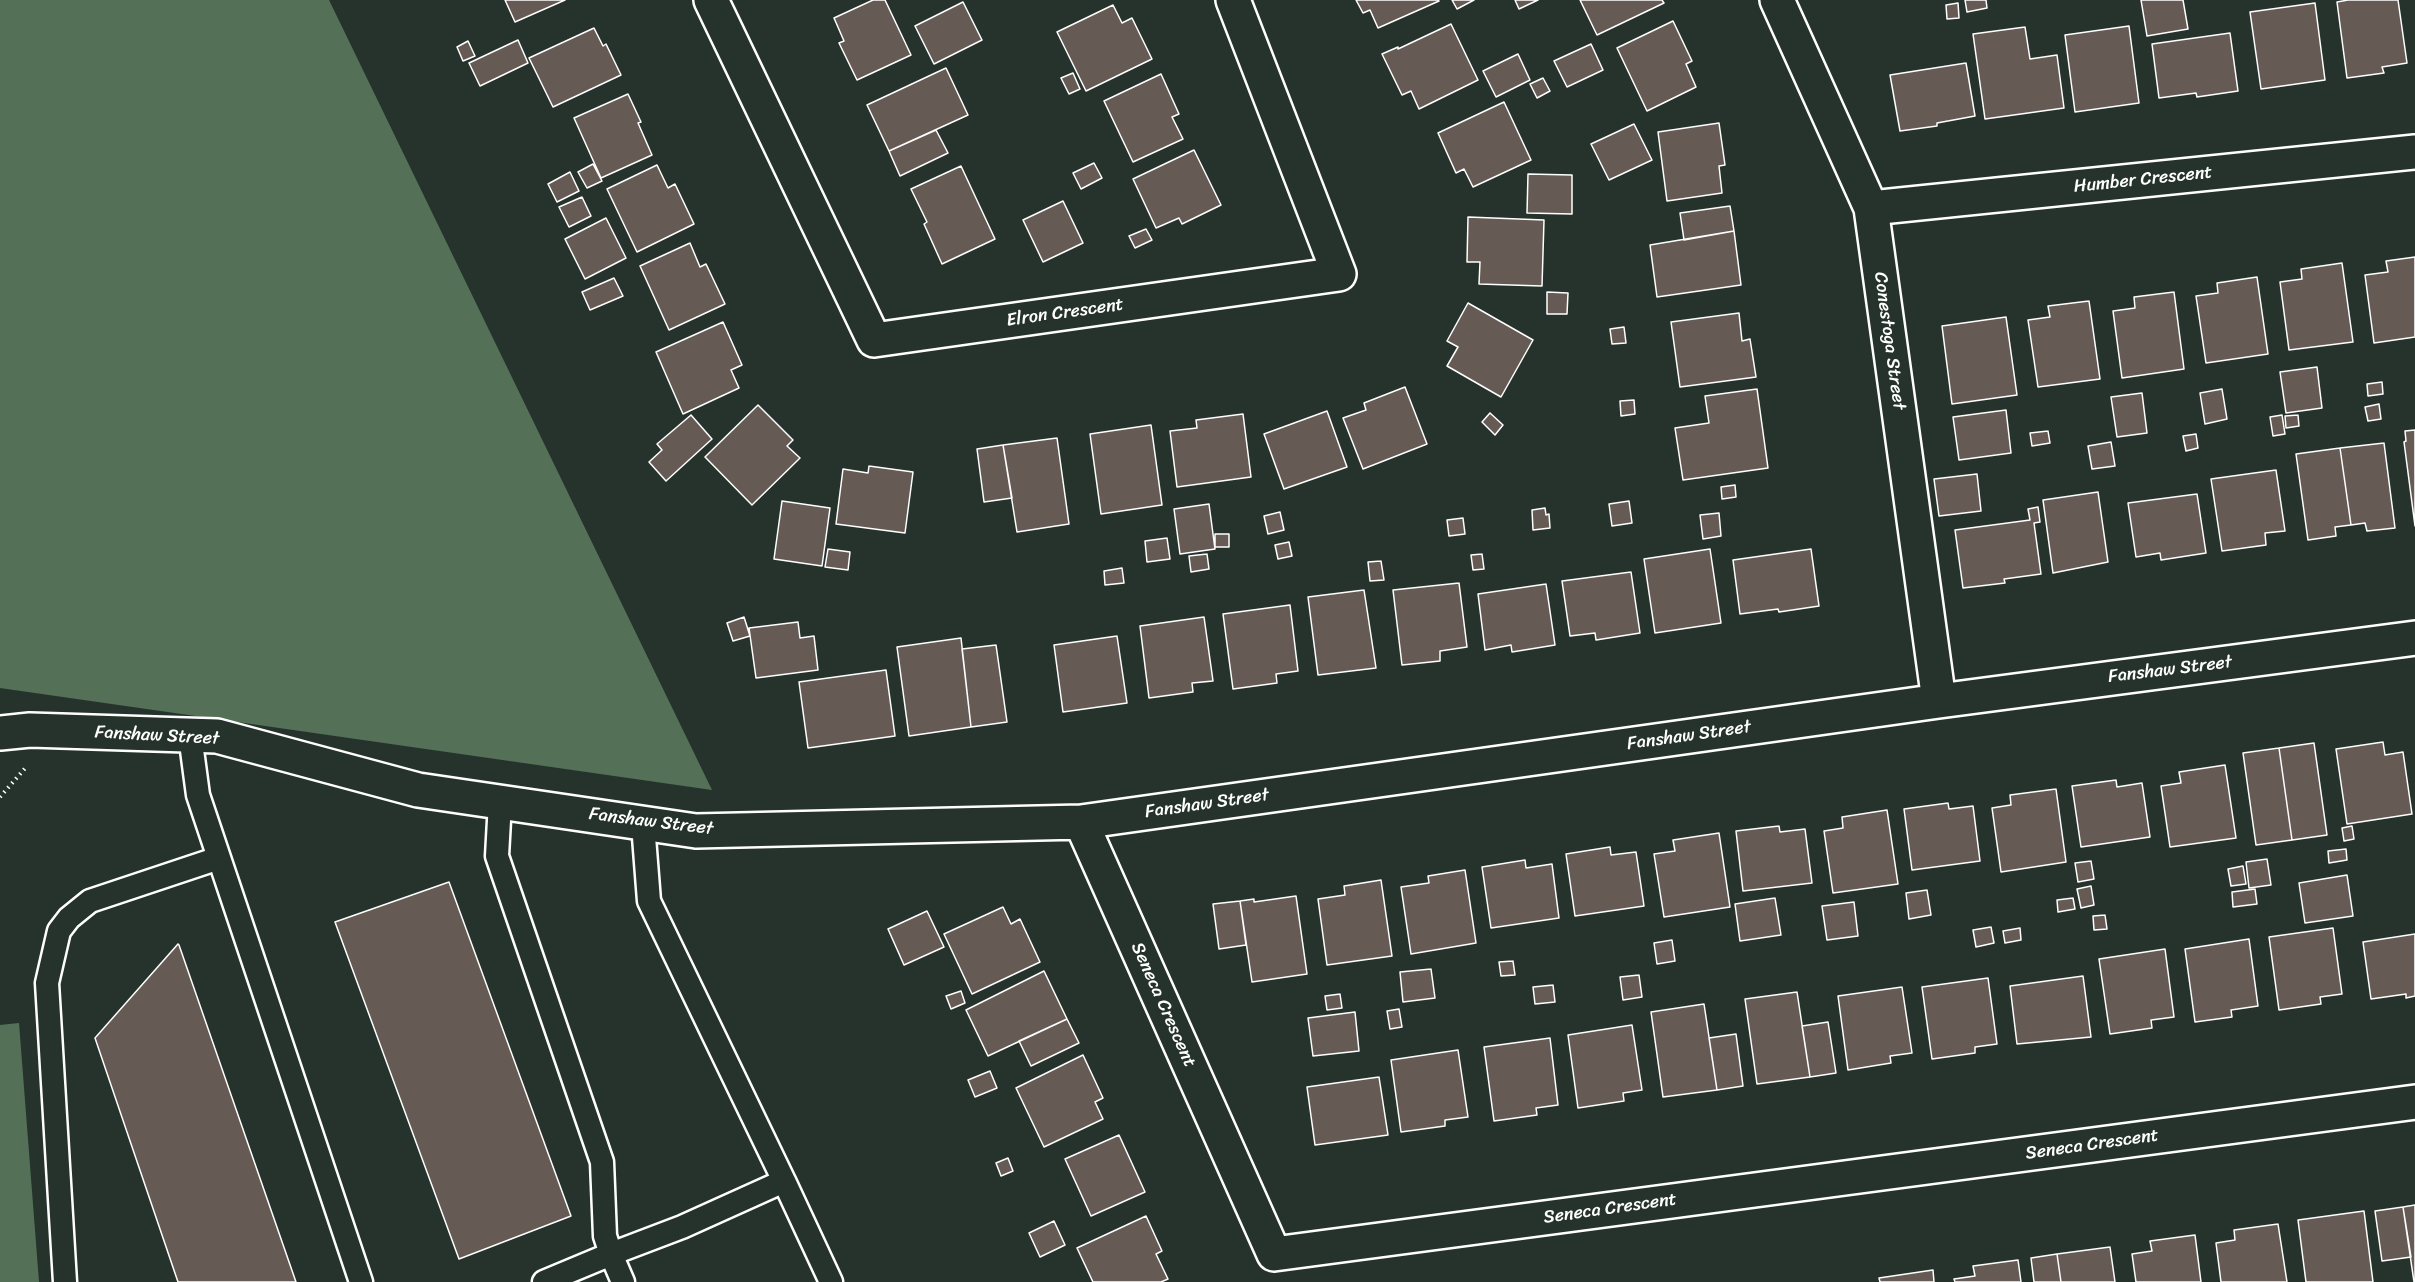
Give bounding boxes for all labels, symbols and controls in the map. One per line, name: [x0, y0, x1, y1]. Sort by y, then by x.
street label: Humber Crescent: [2073, 162, 2213, 198]
street label: Conestoga Street: [1869, 271, 1909, 411]
street label: Elron Crescent: [1005, 294, 1125, 332]
street label: Fanshaw Street: [2107, 652, 2233, 688]
street label: Fanshaw Street: [1626, 717, 1752, 755]
street label: Fanshaw Street: [94, 722, 220, 750]
street label: Fanshaw Street: [1144, 785, 1270, 823]
street label: Fanshaw Street: [588, 804, 714, 840]
street label: Seneca Crescent: [1126, 939, 1200, 1071]
street label: Seneca Crescent: [2024, 1125, 2160, 1165]
street label: Seneca Crescent: [1542, 1189, 1678, 1229]

